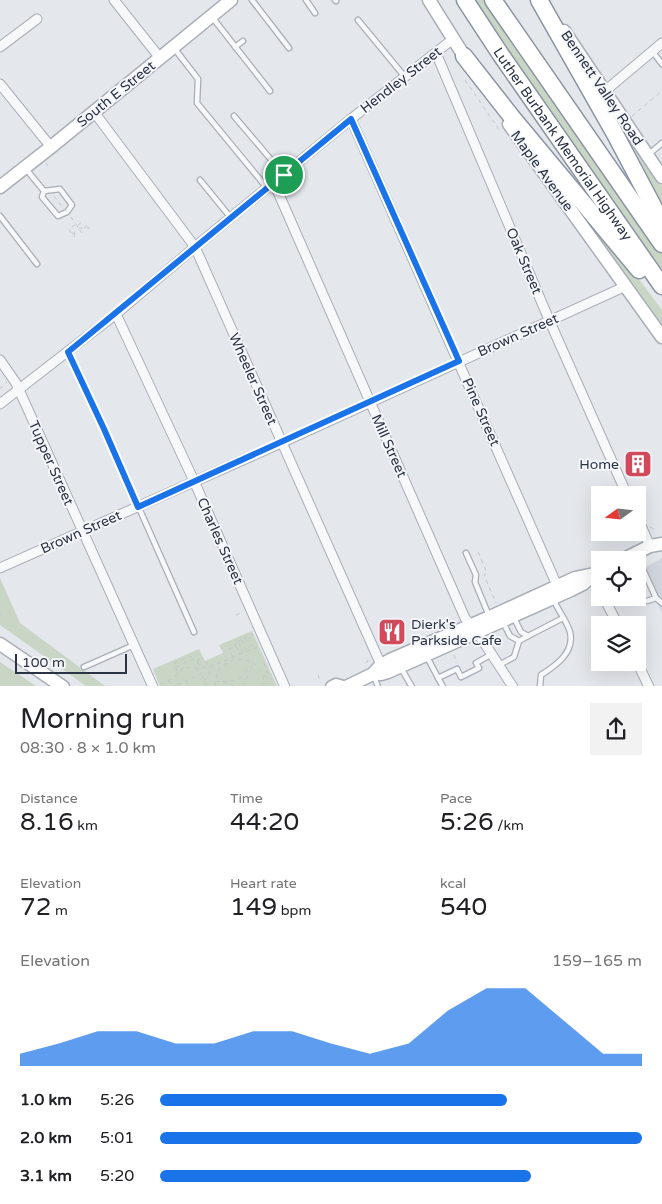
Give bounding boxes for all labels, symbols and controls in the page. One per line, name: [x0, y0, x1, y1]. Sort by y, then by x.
street label: Bennett Valley Road: [557, 27, 647, 149]
street label: Hendley Street: [357, 43, 445, 117]
street label: Luther Burbank Memorial Highway: [490, 44, 636, 244]
street label: South E Street: [73, 57, 159, 131]
street label: Maple Avenue: [507, 127, 577, 215]
pin: [263, 154, 305, 196]
icon: arrive: [270, 161, 298, 189]
street label: Oak Street: [502, 225, 546, 297]
street label: Brown Street: [475, 309, 562, 360]
street label: Wheeler Street: [225, 330, 281, 428]
street label: Pine Street: [458, 375, 504, 449]
street label: Mill Street: [368, 412, 411, 481]
street label: Tupper Street: [25, 418, 77, 509]
building icon: Home: [623, 449, 653, 479]
place label: Home: [579, 456, 619, 473]
north arrow: [591, 486, 646, 541]
map controls: [591, 486, 646, 671]
street label: Charles Street: [193, 495, 247, 588]
street label: Brown Street: [38, 506, 125, 557]
button: locate: [591, 551, 646, 606]
place label: Dierk's Parkside Cafe: [411, 616, 502, 649]
button: layers: [591, 616, 646, 671]
restaurant icon: Dierk's Parkside Cafe: [377, 617, 407, 647]
scale bar: [15, 652, 128, 675]
text: 100 m: [22, 654, 65, 671]
text: Morning run: [20, 702, 185, 736]
button: share: [590, 703, 642, 755]
text: 08:30 · 8 × 1.0 km: [20, 738, 156, 758]
text: Distance: [20, 790, 78, 807]
text: Time: [230, 790, 263, 807]
text: Pace: [440, 790, 472, 807]
text: 8.16: [20, 807, 74, 837]
text: 44:20: [230, 807, 299, 837]
text: 5:26: [440, 807, 494, 837]
text: km: [74, 817, 98, 834]
text: /km: [494, 817, 524, 834]
text: Elevation: [20, 875, 81, 892]
text: Heart rate: [230, 875, 297, 892]
text: kcal: [440, 875, 466, 892]
text: 72: [20, 892, 51, 922]
text: 149: [230, 892, 277, 922]
text: 540: [440, 892, 487, 922]
text: m: [51, 902, 68, 919]
text: bpm: [277, 902, 311, 919]
text: Elevation: [20, 951, 90, 971]
text: 159–165 m: [552, 951, 642, 971]
text: 1.0 km: [20, 1090, 72, 1110]
text: 5:26: [100, 1090, 134, 1110]
text: 2.0 km: [20, 1128, 72, 1148]
text: 5:01: [100, 1128, 134, 1148]
text: 3.1 km: [20, 1166, 72, 1186]
text: 5:20: [100, 1166, 134, 1186]

